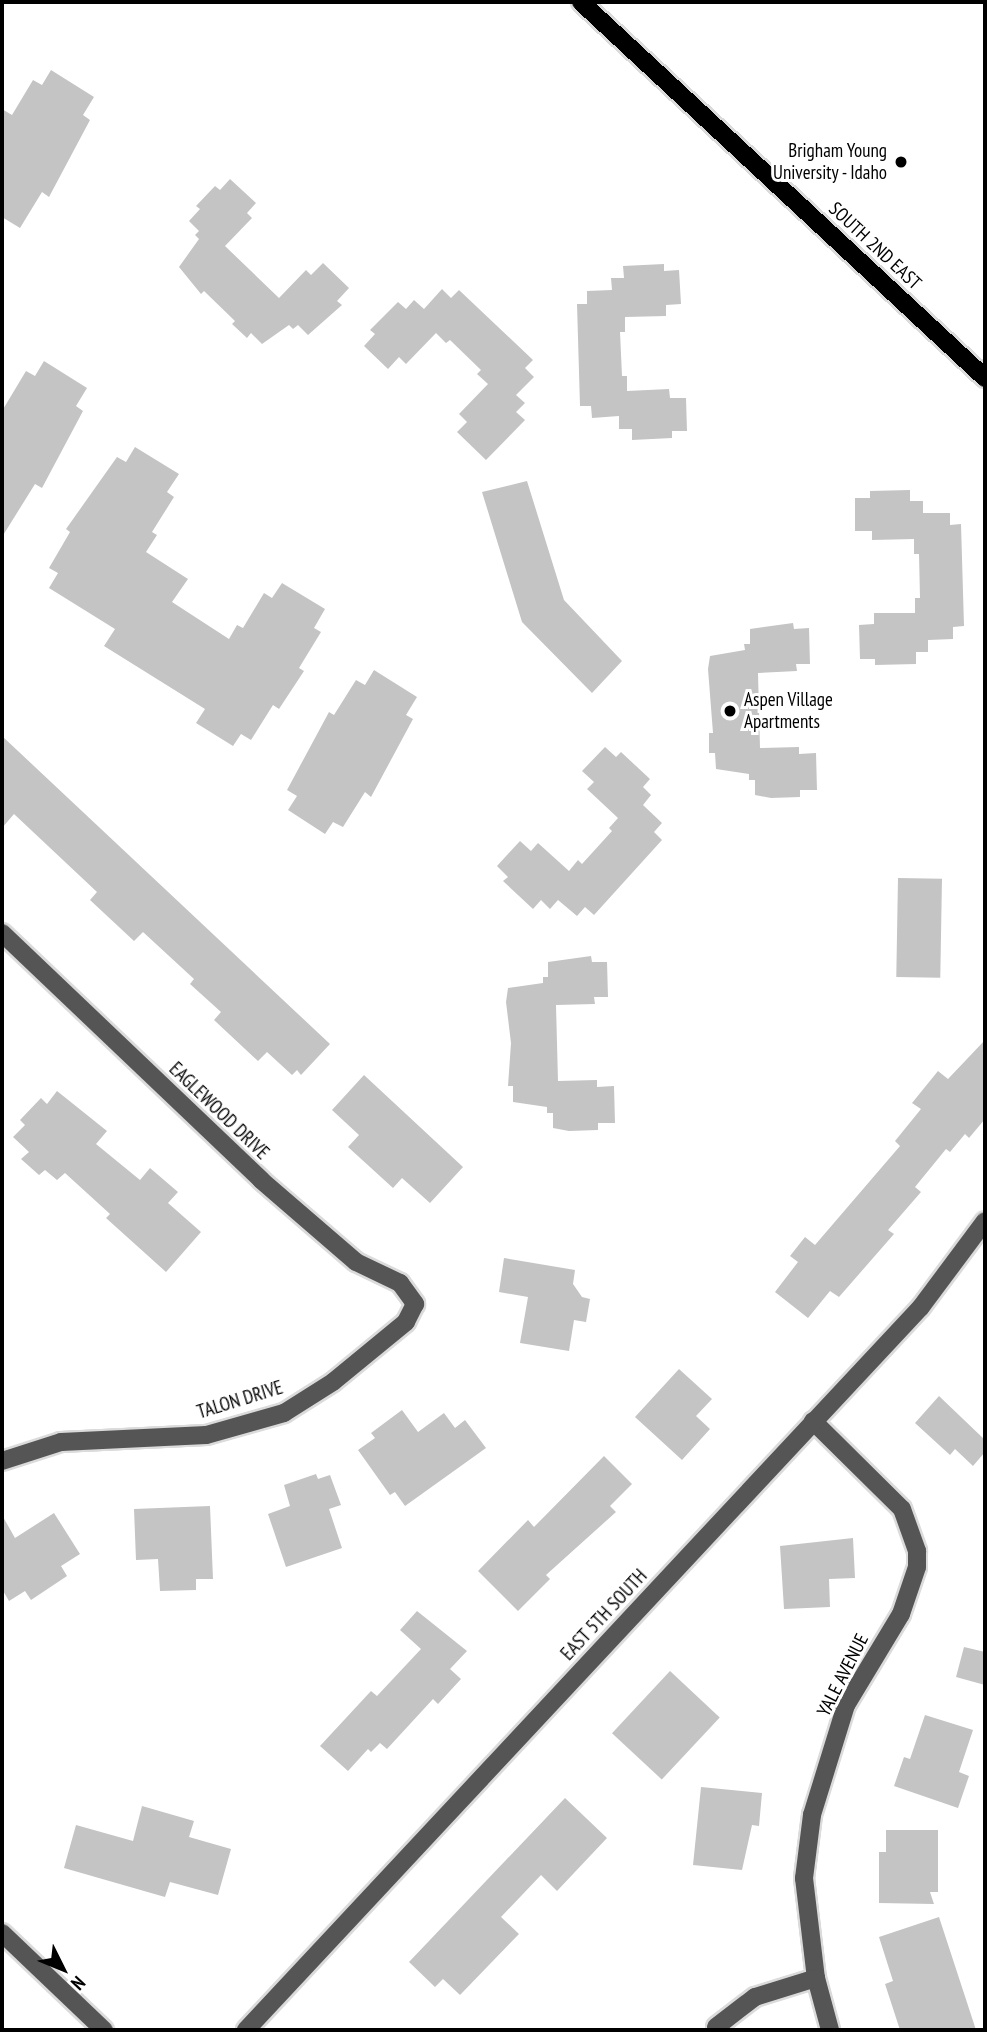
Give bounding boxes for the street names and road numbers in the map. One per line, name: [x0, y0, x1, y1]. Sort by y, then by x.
street label: SOUTH 2ND EAST: [824, 198, 926, 294]
street label: EAGLEWOOD DRIVE: [164, 1058, 274, 1164]
street label: TALON DRIVE: [194, 1376, 286, 1424]
street label: EAST 5TH SOUTH: [556, 1565, 652, 1665]
street label: YALE AVENUE: [812, 1630, 874, 1720]

